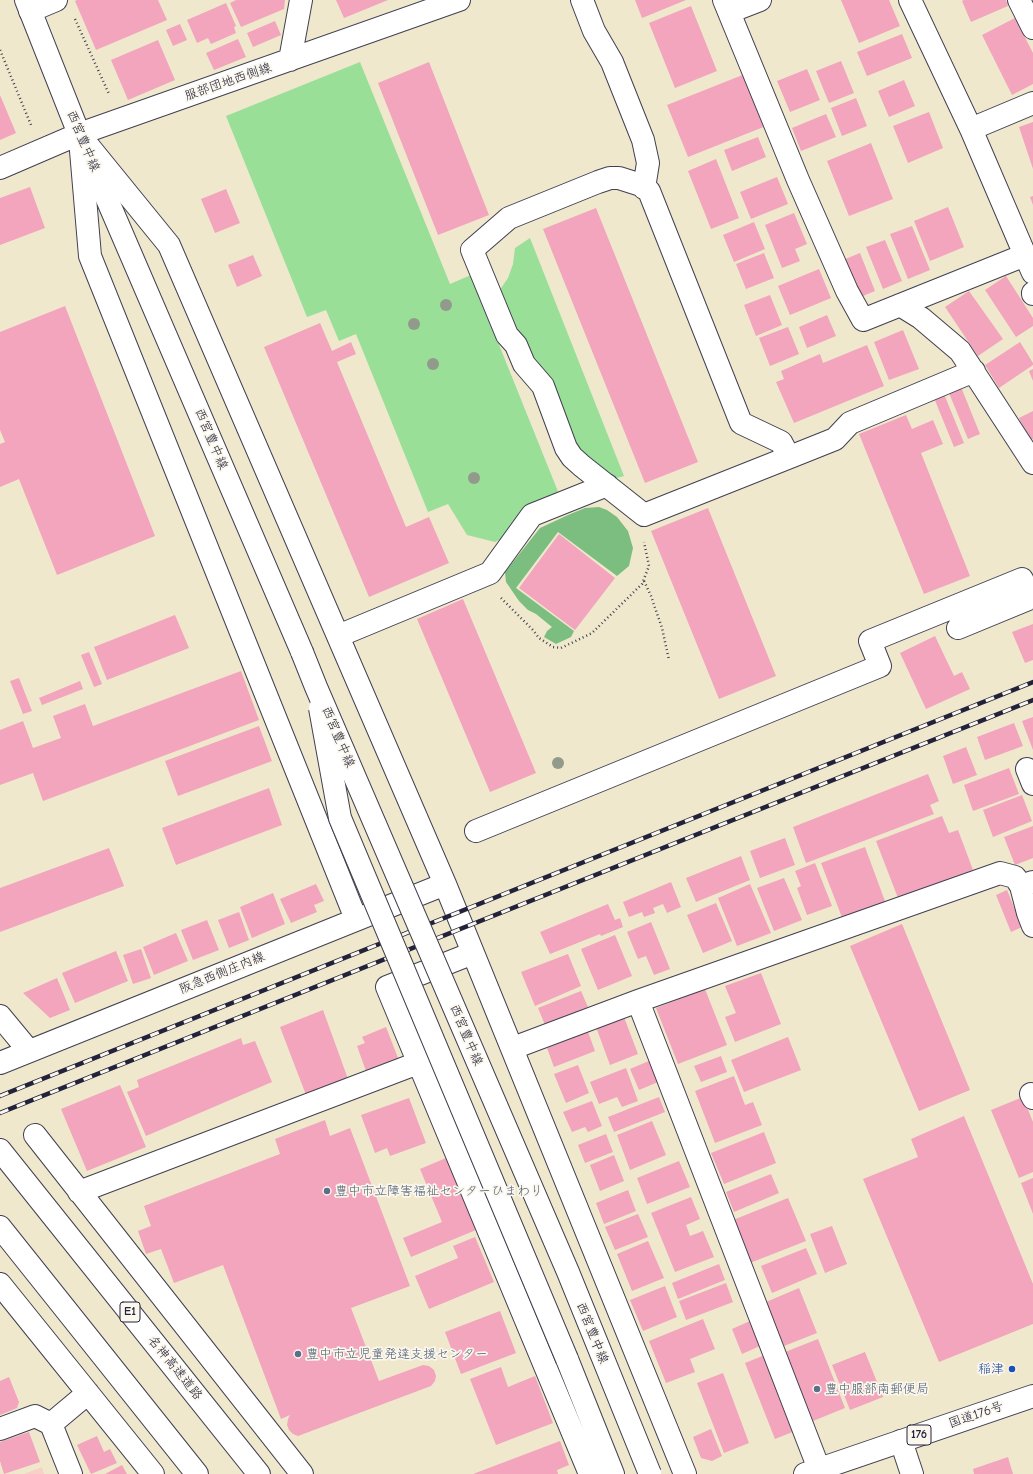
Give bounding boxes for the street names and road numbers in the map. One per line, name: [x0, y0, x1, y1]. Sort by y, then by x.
street label: 服部団地西側線: [182, 60, 274, 104]
street label: 西宮豊中線: [63, 108, 103, 174]
street label: 西宮豊中線: [191, 406, 231, 472]
street label: 西宮豊中線: [318, 704, 358, 770]
street label: 阪急西側庄内線: [177, 949, 267, 997]
street label: 西宮豊中線: [446, 1002, 486, 1068]
street label: 西宮豊中線: [573, 1300, 611, 1366]
road number: E1: [120, 1302, 140, 1322]
street label: 名神高速道路: [144, 1333, 206, 1403]
street label: 国道176号: [946, 1398, 1006, 1432]
road number: 176: [907, 1425, 931, 1445]

